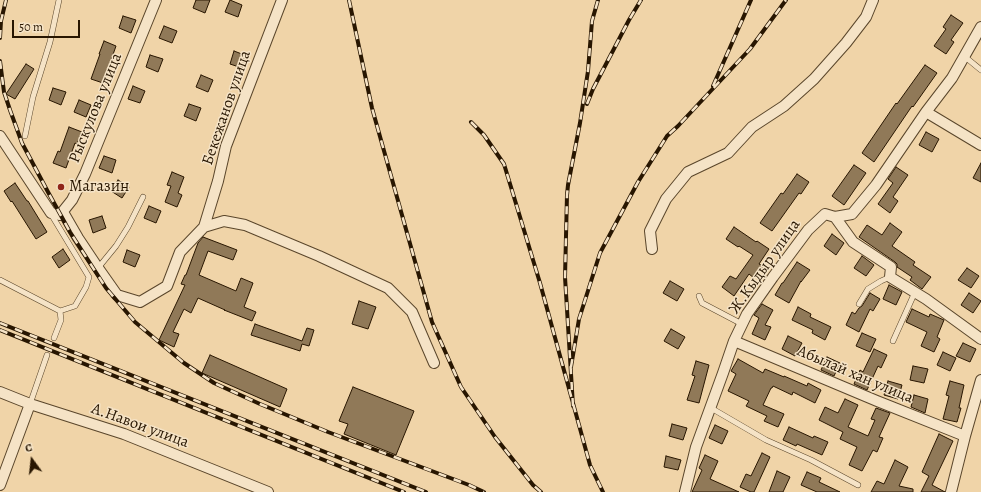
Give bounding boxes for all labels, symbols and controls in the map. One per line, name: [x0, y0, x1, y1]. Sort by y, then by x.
scale bar: [14, 12, 82, 38]
text: 50 m: [19, 19, 43, 35]
street label: Бекежанов улица: [198, 48, 256, 168]
street label: Рыскулова улица: [65, 50, 127, 166]
place label: Магазин: [69, 177, 129, 197]
marker: Магазин: [56, 182, 66, 192]
street label: Ж.Кыдыр улица: [725, 216, 805, 318]
street label: Абылай хан улица: [794, 342, 916, 408]
street label: А.Навои улица: [89, 399, 191, 453]
north arrow: [12, 440, 52, 480]
text: С: [24, 440, 34, 456]

